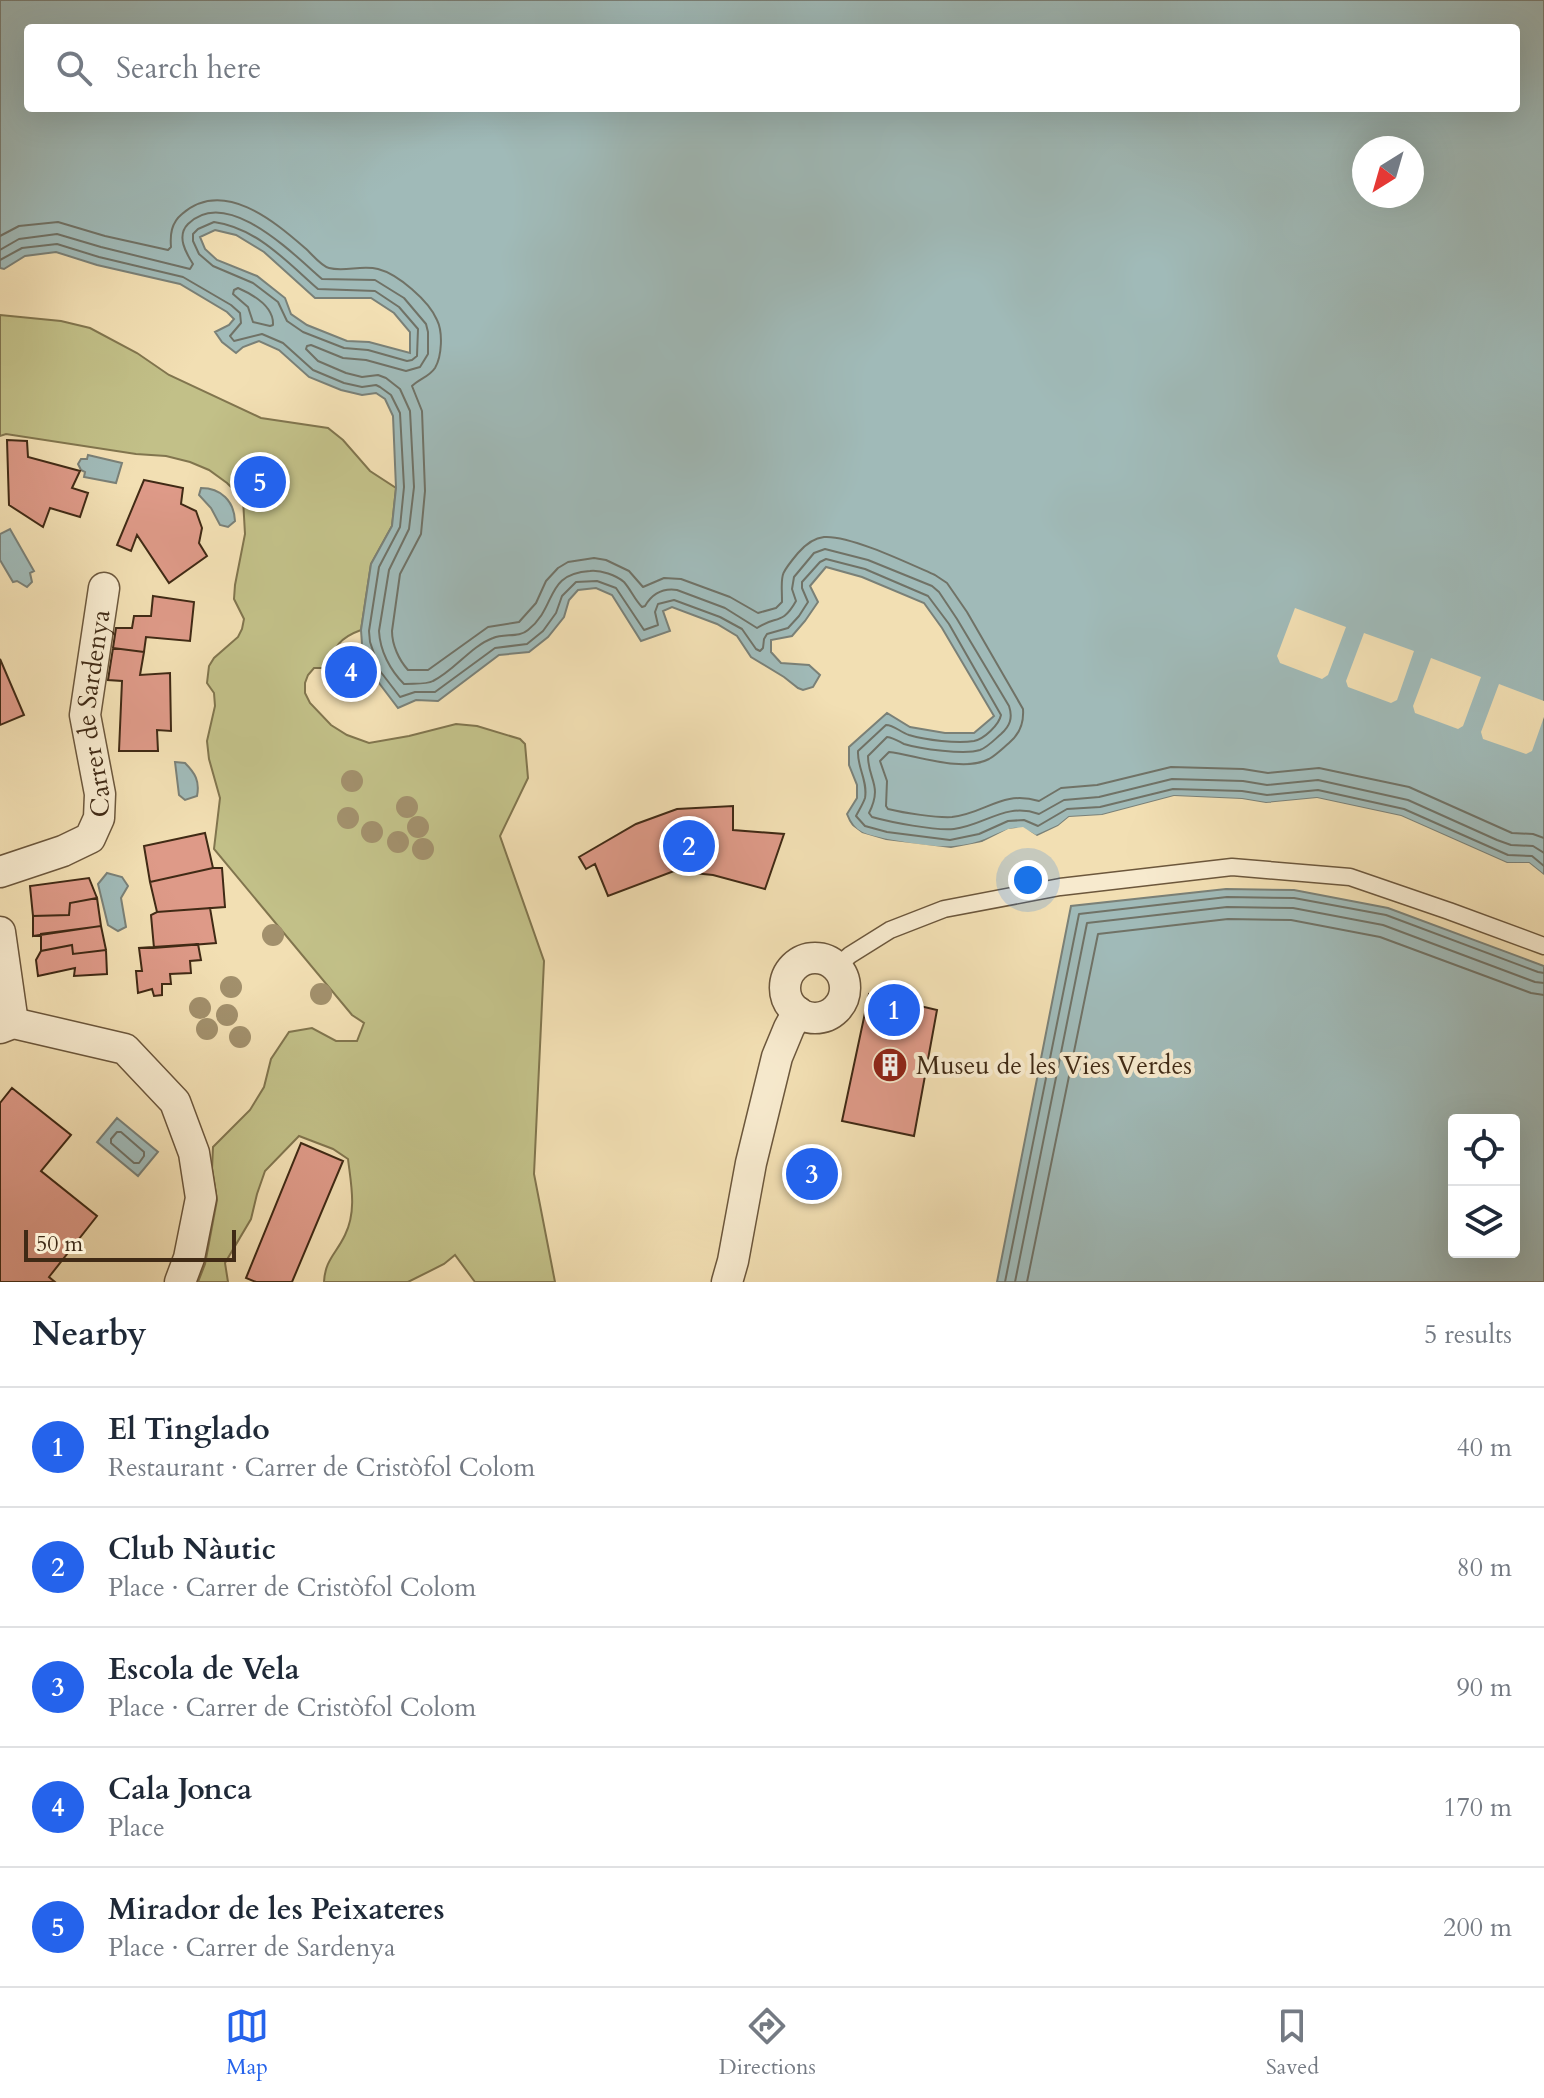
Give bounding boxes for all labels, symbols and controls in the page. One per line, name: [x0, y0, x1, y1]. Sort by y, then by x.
search box: [24, 24, 1520, 112]
icon: search: [52, 46, 96, 90]
text: Search here: [116, 48, 261, 89]
north arrow: [1352, 136, 1424, 208]
pin: 5: [234, 452, 286, 512]
street label: Carrer de Sardenya: [68, 607, 119, 818]
pin: 4: [325, 642, 377, 702]
pin: 2: [663, 816, 715, 876]
your location: [1008, 860, 1048, 900]
pin: 1: [868, 980, 920, 1040]
building icon: Museu de les Vies Verdes: [871, 1046, 909, 1084]
place label: Museu de les Vies Verdes: [916, 1048, 1192, 1083]
map controls: [1448, 1114, 1520, 1258]
button: locate: [1448, 1114, 1520, 1186]
pin: 3: [786, 1144, 838, 1204]
button: layers: [1448, 1186, 1520, 1258]
scale bar: [24, 1226, 236, 1262]
text: 50 m: [36, 1229, 83, 1259]
text: Nearby: [32, 1311, 147, 1357]
text: 5 results: [1424, 1317, 1512, 1352]
text: El Tinglado: [108, 1409, 270, 1450]
text: 1: [51, 1430, 65, 1465]
text: 40 m: [1456, 1430, 1512, 1465]
text: Restaurant · Carrer de Cristòfol Colom: [108, 1450, 535, 1485]
text: Club Nàutic: [108, 1529, 276, 1570]
text: 2: [51, 1550, 65, 1585]
text: 80 m: [1456, 1550, 1512, 1585]
text: Place · Carrer de Cristòfol Colom: [108, 1570, 476, 1605]
text: Escola de Vela: [108, 1649, 300, 1690]
text: 3: [51, 1670, 65, 1705]
text: 90 m: [1456, 1670, 1512, 1705]
text: Place · Carrer de Cristòfol Colom: [108, 1690, 476, 1725]
text: Cala Jonca: [108, 1769, 252, 1810]
text: 4: [51, 1790, 65, 1825]
text: 170 m: [1443, 1790, 1512, 1825]
text: Place: [108, 1810, 165, 1845]
text: Mirador de les Peixateres: [108, 1889, 445, 1930]
text: 5: [51, 1910, 65, 1945]
text: 200 m: [1443, 1910, 1512, 1945]
text: Place · Carrer de Sardenya: [108, 1930, 396, 1965]
tab: Map: [225, 2004, 269, 2082]
tab: Directions: [719, 2004, 816, 2082]
tab: Saved: [1266, 2004, 1319, 2082]

